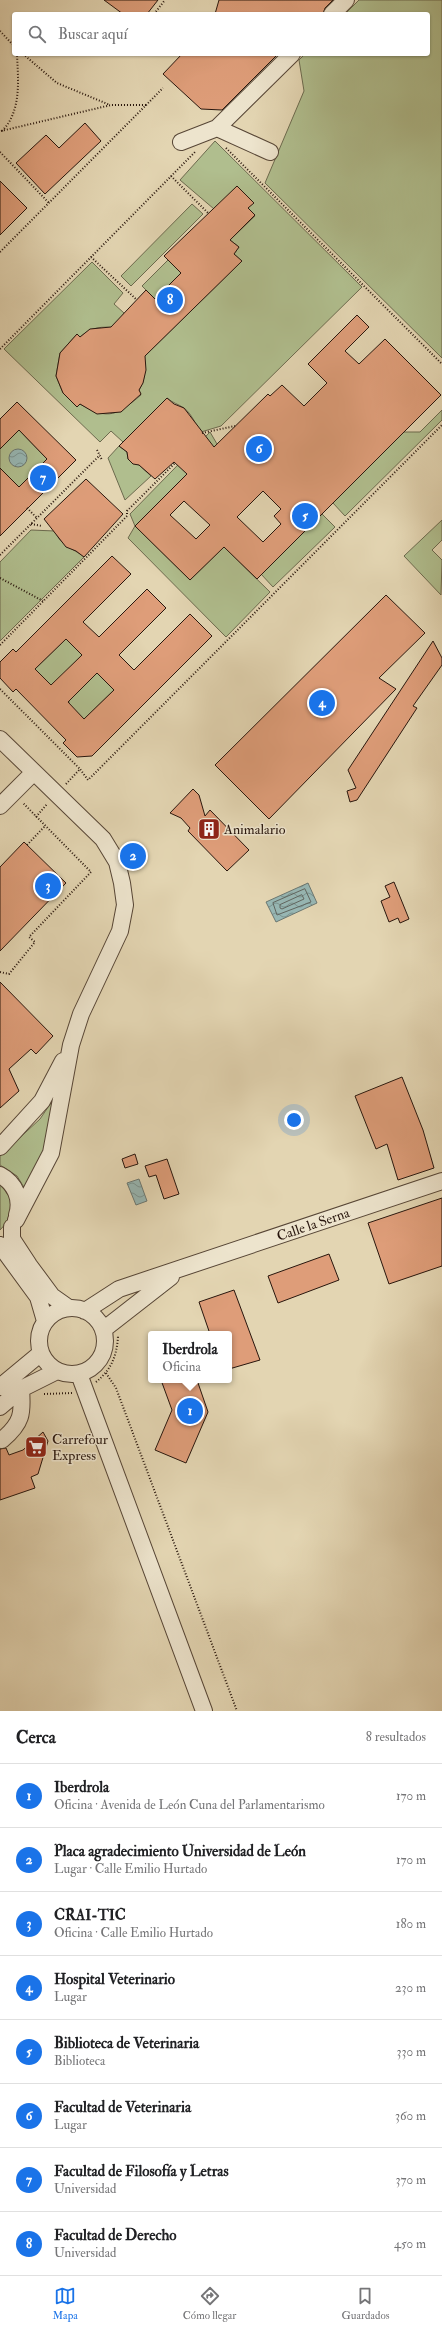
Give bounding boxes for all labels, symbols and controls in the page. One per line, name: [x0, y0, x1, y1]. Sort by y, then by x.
search box: [12, 12, 430, 56]
icon: search: [26, 23, 48, 45]
text: Buscar aquí: [58, 25, 127, 44]
pin: 8: [157, 285, 183, 315]
pin: 6: [246, 434, 272, 464]
pin: 7: [30, 463, 56, 493]
pin: 5: [292, 501, 318, 531]
pin: 4: [309, 688, 335, 718]
building icon: Animalario: [196, 816, 222, 842]
place label: Animalario: [223, 821, 286, 838]
pin: 2: [120, 841, 146, 871]
pin: 3: [35, 871, 61, 901]
your location: [284, 1110, 304, 1130]
street label: Calle la Serna: [274, 1204, 352, 1245]
popup: [148, 1331, 232, 1383]
text: Iberdrola: [162, 1340, 218, 1359]
text: Oficina: [162, 1359, 201, 1375]
pin: 1: [177, 1396, 203, 1426]
place label: Carrefour Express: [52, 1431, 109, 1465]
supermarket icon: Carrefour Express: [23, 1434, 49, 1460]
text: Cerca: [16, 1727, 56, 1748]
text: 8 resultados: [366, 1729, 426, 1745]
text: Iberdrola: [54, 1778, 109, 1797]
text: 1: [27, 1788, 31, 1804]
text: 170 m: [396, 1788, 426, 1804]
text: Oficina · Avenida de León Cuna del Parlamentarismo: [54, 1797, 325, 1813]
text: Placa agradecimiento Universidad de León: [54, 1842, 306, 1861]
text: 2: [26, 1852, 32, 1868]
text: 170 m: [396, 1852, 426, 1868]
text: Lugar · Calle Emilio Hurtado: [54, 1861, 207, 1877]
text: CRAI-TIC: [54, 1906, 126, 1925]
text: 3: [27, 1916, 32, 1932]
text: 180 m: [396, 1916, 426, 1932]
text: Oficina · Calle Emilio Hurtado: [54, 1925, 213, 1941]
text: Hospital Veterinario: [54, 1970, 175, 1989]
text: 4: [25, 1980, 33, 1996]
text: 230 m: [395, 1980, 426, 1996]
text: Lugar: [54, 1989, 87, 2005]
text: Biblioteca de Veterinaria: [54, 2034, 199, 2053]
text: 5: [26, 2044, 32, 2060]
text: 330 m: [397, 2044, 426, 2060]
text: Biblioteca: [54, 2053, 105, 2069]
text: Facultad de Veterinaria: [54, 2098, 191, 2117]
text: 6: [26, 2108, 32, 2124]
text: 360 m: [395, 2108, 426, 2124]
text: Lugar: [54, 2117, 87, 2133]
text: Facultad de Filosofía y Letras: [54, 2162, 229, 2181]
text: 7: [26, 2172, 32, 2188]
text: 370 m: [396, 2172, 426, 2188]
text: Universidad: [54, 2181, 116, 2197]
text: Facultad de Derecho: [54, 2226, 177, 2245]
text: 8: [26, 2236, 32, 2252]
text: 450 m: [394, 2236, 426, 2252]
text: Universidad: [54, 2245, 116, 2261]
tab: Mapa: [53, 2285, 78, 2322]
tab: Cómo llegar: [183, 2285, 236, 2322]
tab: Guardados: [342, 2285, 389, 2322]

